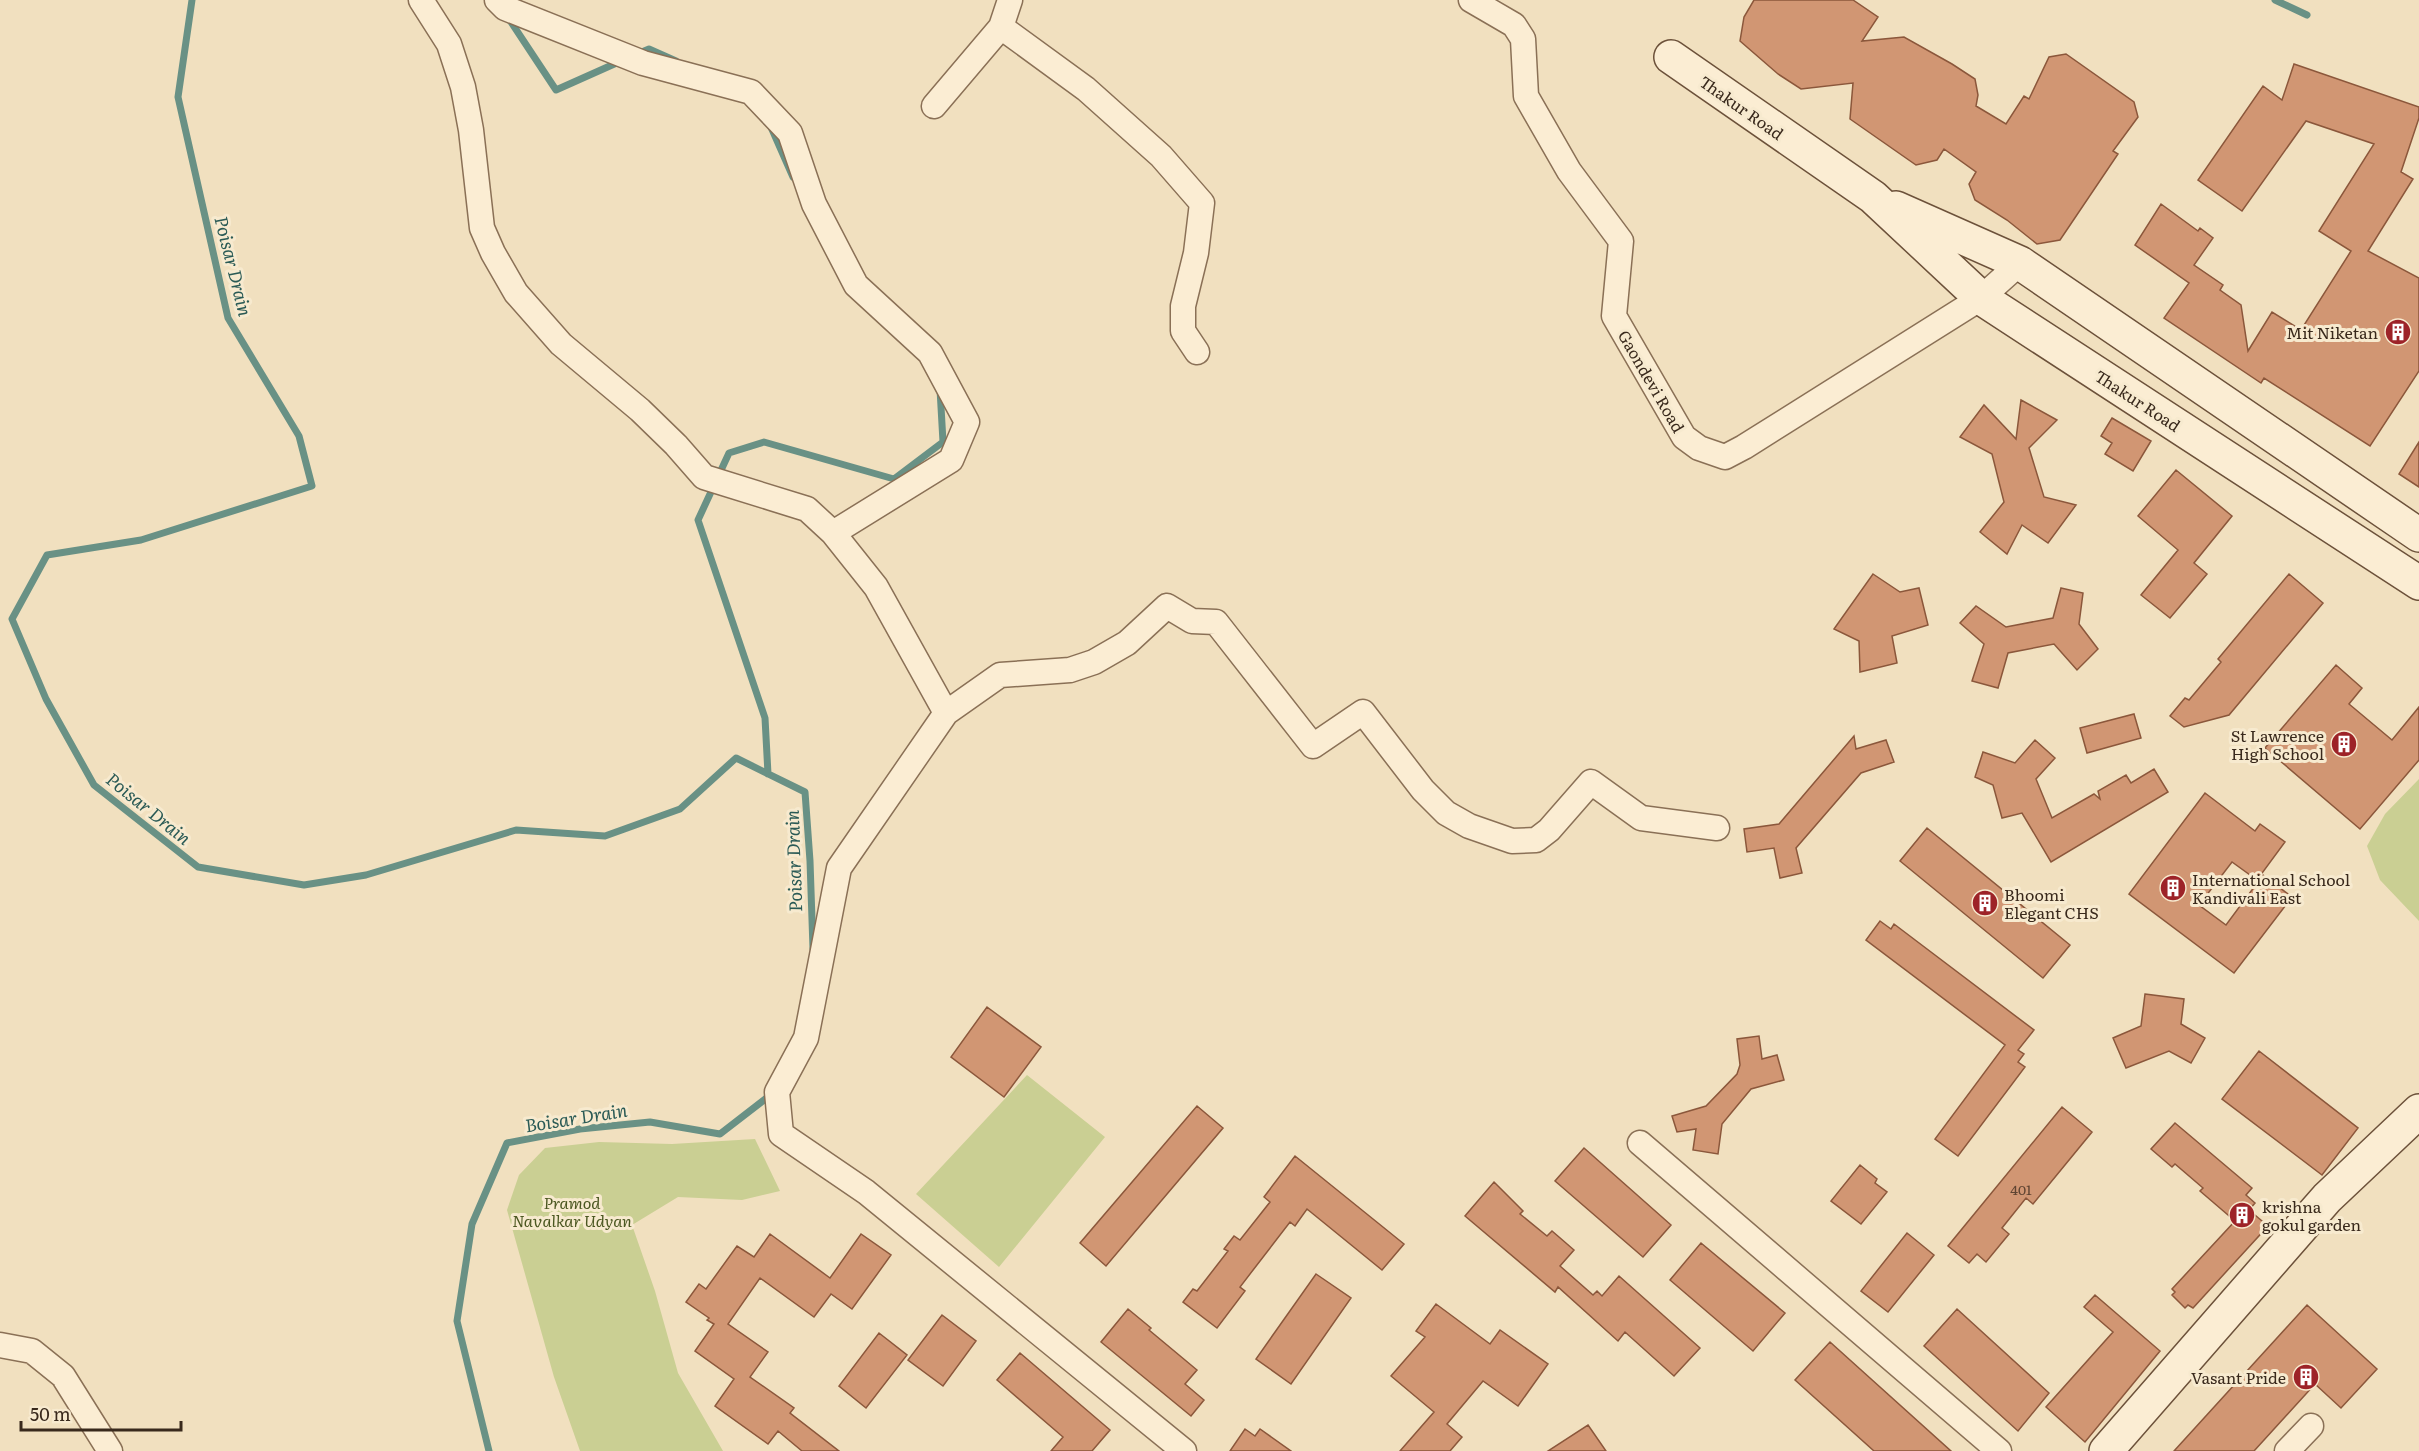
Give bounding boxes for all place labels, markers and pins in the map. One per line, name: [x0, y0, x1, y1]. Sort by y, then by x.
building icon: Mit Niketan: [2383, 317, 2413, 347]
place label: Mit Niketan: [2286, 320, 2378, 344]
place label: St Lawrence High School: [2231, 723, 2324, 765]
building icon: St Lawrence High School: [2329, 729, 2359, 759]
place label: International School Kandivali East: [2192, 867, 2350, 909]
building icon: International School Kandivali East: [2158, 873, 2188, 903]
place label: Bhoomi Elegant CHS: [2004, 882, 2099, 924]
building icon: Bhoomi Elegant CHS: [1970, 888, 2000, 918]
place label: krishna gokul garden: [2262, 1194, 2361, 1236]
building icon: krishna gokul garden: [2227, 1200, 2257, 1230]
building icon: Vasant Pride: [2291, 1362, 2321, 1392]
place label: Vasant Pride: [2191, 1365, 2286, 1389]

